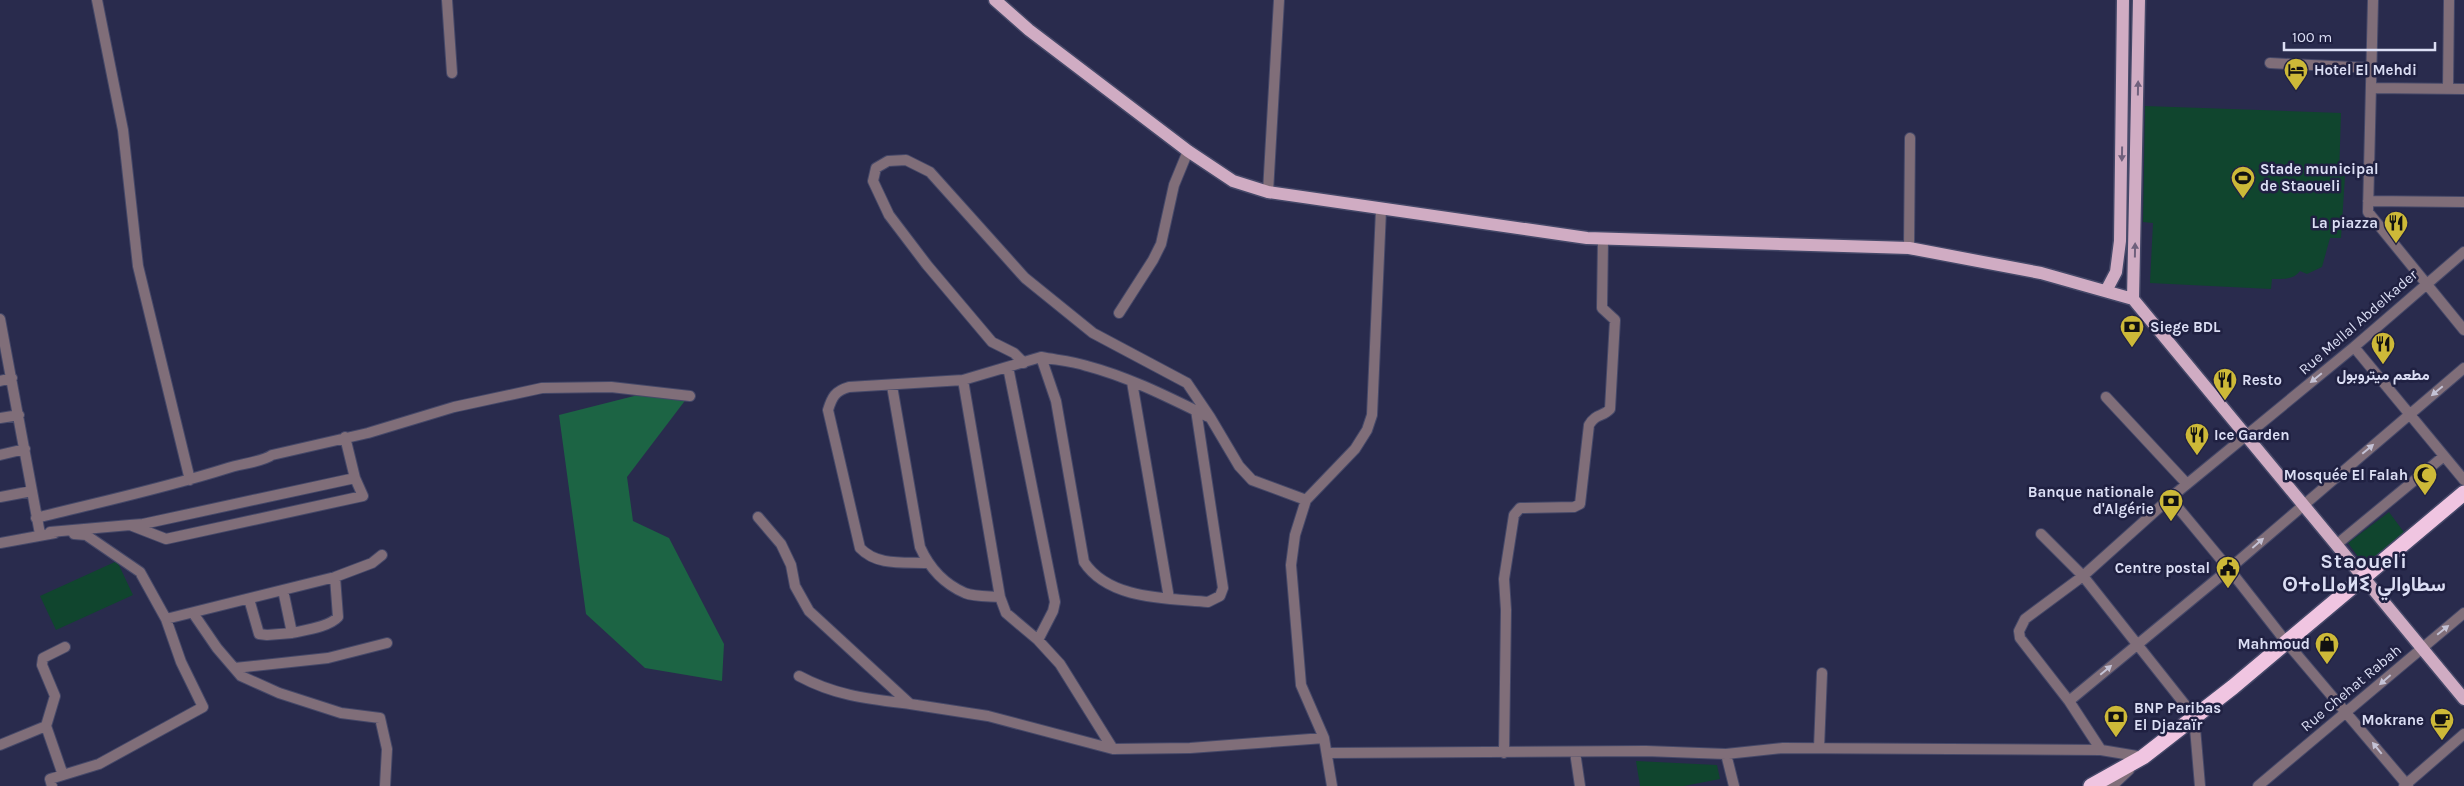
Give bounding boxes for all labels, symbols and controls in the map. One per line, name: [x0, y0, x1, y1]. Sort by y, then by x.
scale bar: [2284, 20, 2435, 52]
text: 100 m: [2292, 28, 2332, 46]
hotel icon: Hotel El Mehdi: [2283, 57, 2309, 91]
place label: Hotel El Mehdi: [2314, 61, 2417, 79]
one-way arrow: [2134, 80, 2142, 96]
one-way arrow: [2118, 146, 2126, 162]
place label: Stade municipal de Staoueli: [2260, 160, 2378, 195]
sports icon: Stade municipal de Staoueli: [2230, 165, 2256, 199]
restaurant icon: La piazza: [2383, 210, 2409, 244]
place label: La piazza: [2312, 214, 2378, 232]
one-way arrow: [2131, 242, 2139, 258]
street label: Rue Mellal Abdelkader: [2295, 265, 2421, 378]
bank icon: Siege BDL: [2119, 314, 2145, 348]
place label: Siege BDL: [2150, 318, 2221, 336]
restaurant icon: مطعم ميتروبول: [2370, 331, 2396, 365]
place label: مطعم ميتروبول: [2336, 366, 2430, 385]
restaurant icon: Resto: [2212, 367, 2238, 401]
place label: Resto: [2242, 371, 2282, 389]
one-way arrow: [2310, 372, 2323, 383]
one-way arrow: [2431, 385, 2444, 396]
restaurant icon: Ice Garden: [2184, 422, 2210, 456]
place label: Ice Garden: [2214, 426, 2290, 444]
one-way arrow: [2362, 444, 2374, 455]
mosque icon: Mosquée El Falah: [2412, 462, 2438, 496]
place label: Mosquée El Falah: [2284, 466, 2408, 484]
place label: Banque nationale d'Algérie: [2028, 483, 2154, 518]
bank icon: Banque nationale d'Algérie: [2158, 488, 2184, 522]
one-way arrow: [2251, 538, 2264, 549]
district label: Staoueli ⵙⵜⴰⵡⴰⵍⵉ سطاوالي: [2282, 550, 2446, 601]
public building icon: Centre postal: [2215, 555, 2241, 589]
place label: Centre postal: [2115, 559, 2210, 577]
one-way arrow: [2436, 625, 2449, 636]
shop icon: Mahmoud: [2314, 631, 2340, 665]
place label: Mahmoud: [2237, 635, 2310, 653]
street label: Rue Chehat Rabah: [2297, 641, 2405, 735]
one-way arrow: [2100, 665, 2113, 676]
one-way arrow: [2378, 674, 2391, 685]
place label: BNP Paribas El Djazaïr: [2134, 699, 2221, 734]
bank icon: BNP Paribas El Djazaïr: [2103, 704, 2129, 738]
cafe icon: Mokrane: [2429, 707, 2455, 741]
place label: Mokrane: [2362, 711, 2424, 729]
one-way arrow: [2371, 742, 2382, 755]

